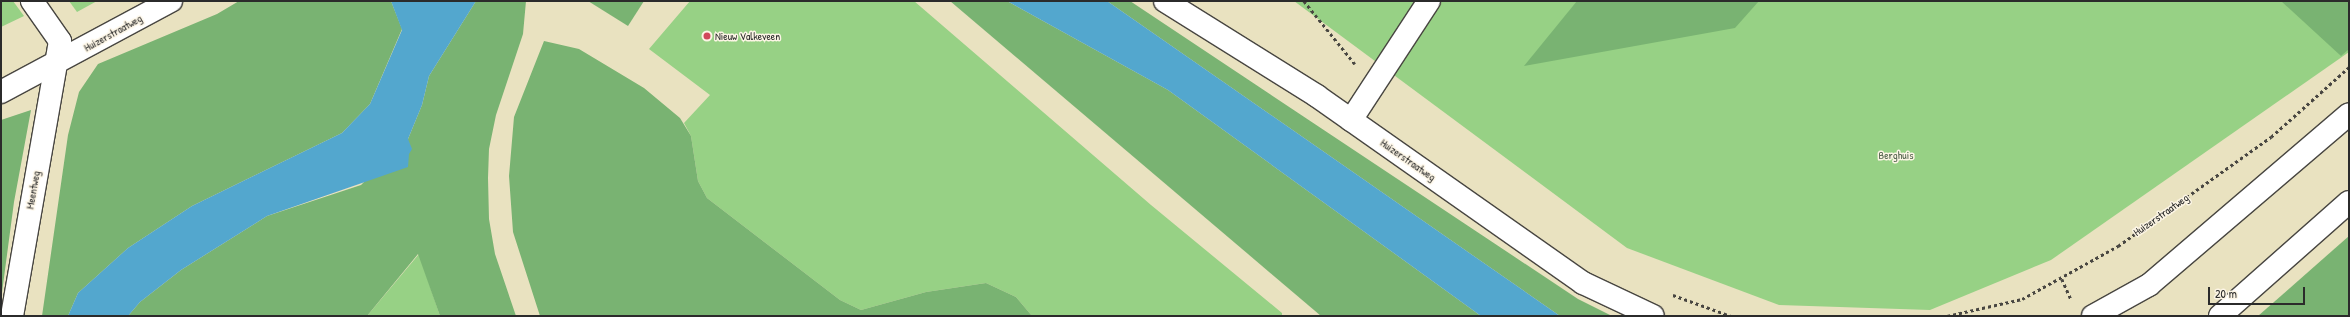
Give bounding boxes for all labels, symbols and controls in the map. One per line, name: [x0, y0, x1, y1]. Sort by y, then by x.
street label: Huizerstraatweg: [82, 12, 144, 54]
place label: Nieuw Valkeveen: [715, 29, 780, 43]
marker: Nieuw Valkeveen: [702, 31, 712, 41]
street label: Huizerstraatweg: [1378, 136, 1438, 184]
park label: Berghuis: [1879, 148, 1913, 162]
street label: Meentweg: [23, 170, 43, 210]
street label: Huizerstraatweg: [2131, 191, 2191, 239]
scale bar: [2210, 279, 2307, 305]
text: 20 m: [2215, 285, 2237, 302]

